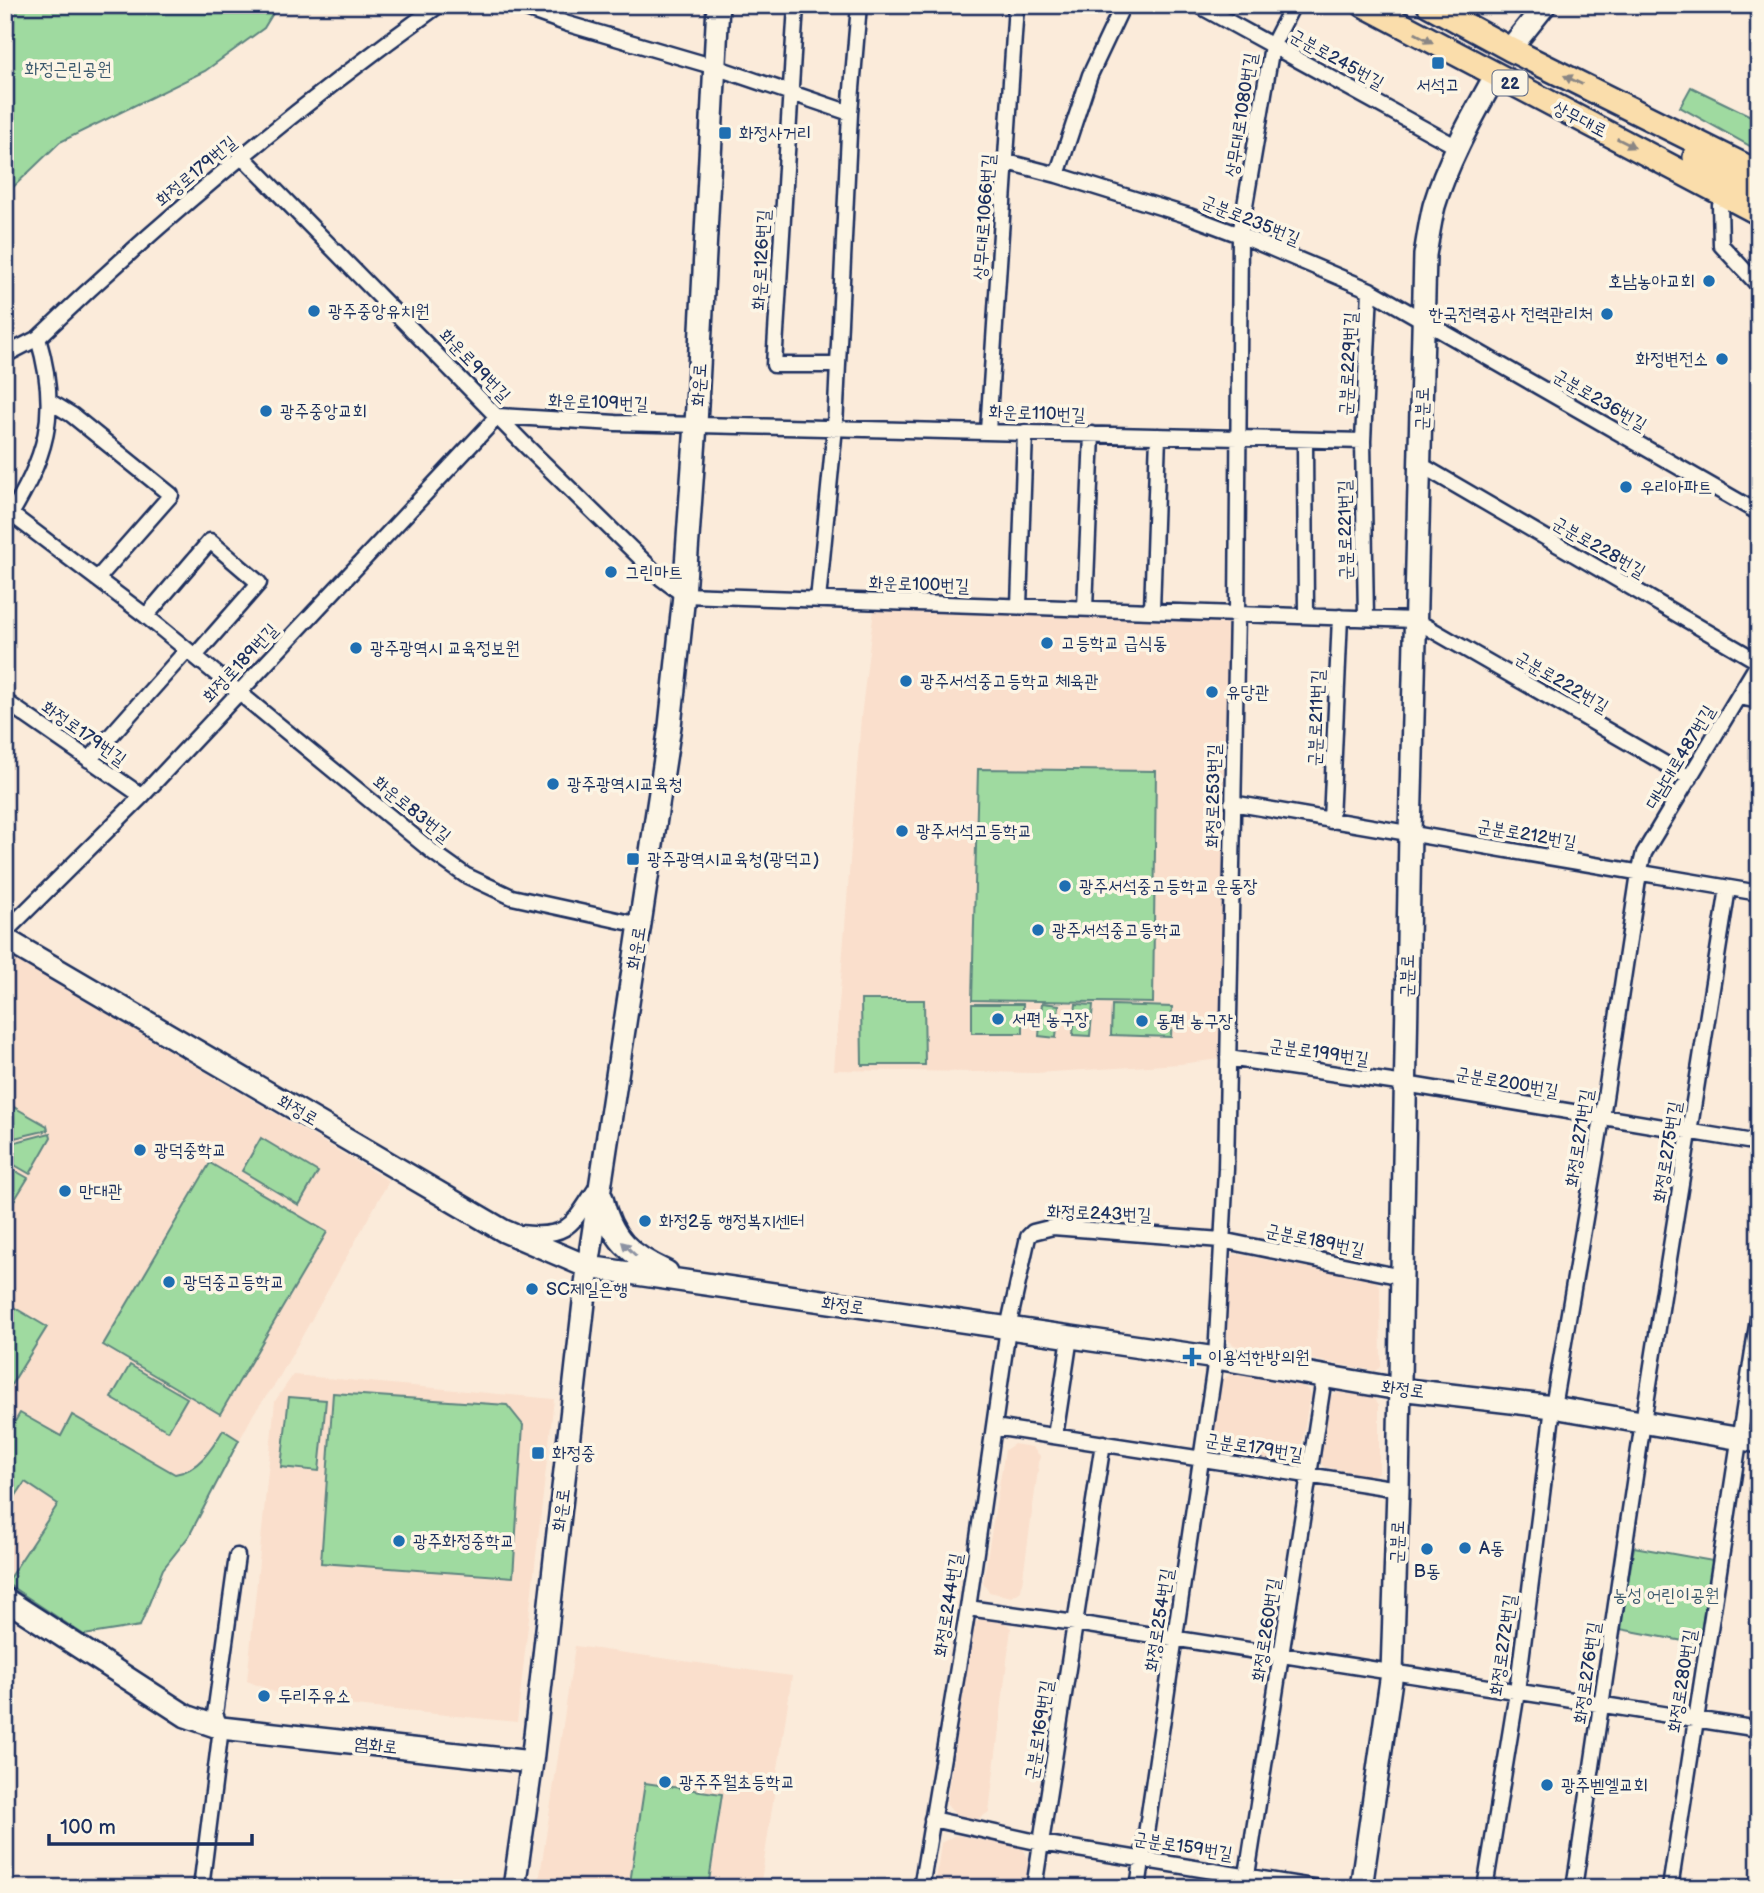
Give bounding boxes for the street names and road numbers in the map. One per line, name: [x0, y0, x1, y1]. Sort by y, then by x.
street label: 군분로245번길: [1286, 25, 1388, 94]
street label: 상무대로1080번길: [1221, 51, 1262, 179]
road number: 22: [1492, 71, 1528, 96]
street label: 상무대로: [1549, 97, 1610, 142]
street label: 화정로179번길: [152, 131, 241, 211]
street label: 상무대로1066번길: [970, 153, 999, 281]
street label: 군분로235번길: [1199, 191, 1303, 250]
street label: 화운로126번길: [748, 209, 775, 311]
street label: 군분로229번길: [1335, 311, 1362, 417]
street label: 화운로99번길: [435, 325, 515, 407]
street label: 화운로: [688, 363, 711, 407]
street label: 군분로236번길: [1549, 365, 1651, 436]
street label: 군분로: [1412, 387, 1433, 431]
street label: 화운로109번길: [547, 390, 649, 415]
street label: 화운로110번길: [988, 401, 1086, 426]
street label: 군분로221번길: [1334, 479, 1357, 580]
street label: 군분로228번길: [1548, 512, 1650, 583]
street label: 화운로100번길: [868, 572, 970, 597]
street label: 화정로189번길: [198, 619, 283, 707]
street label: 군분로222번길: [1511, 647, 1613, 718]
street label: 군분로211번길: [1304, 669, 1329, 767]
street label: 화정로179번길: [37, 697, 131, 771]
street label: 대남대로487번길: [1641, 701, 1720, 813]
street label: 화정로253번길: [1202, 743, 1225, 848]
street label: 화운로83번길: [369, 772, 455, 847]
street label: 군분로212번길: [1476, 815, 1579, 854]
street label: 화운로: [623, 925, 650, 971]
street label: 군분로: [1397, 954, 1418, 998]
street label: 군분로199번길: [1268, 1035, 1371, 1070]
street label: 군분로200번길: [1454, 1063, 1561, 1102]
street label: 화정로271번길: [1561, 1087, 1598, 1189]
street label: 화정로: [274, 1090, 322, 1130]
street label: 화정로275번길: [1649, 1099, 1686, 1204]
street label: 화정로243번길: [1046, 1201, 1152, 1226]
street label: 군분로189번길: [1264, 1220, 1367, 1261]
street label: 화정로: [820, 1292, 866, 1319]
street label: 화정로: [1380, 1376, 1426, 1403]
street label: 군분로179번길: [1204, 1429, 1305, 1466]
street label: 화운로: [548, 1487, 575, 1533]
street label: 군분로: [1386, 1520, 1409, 1564]
street label: 화정로244번길: [930, 1551, 967, 1658]
street label: 화정로254번길: [1141, 1566, 1178, 1673]
street label: 화정로260번길: [1248, 1576, 1285, 1683]
street label: 화정로272번길: [1486, 1592, 1521, 1697]
street label: 화정로276번길: [1570, 1620, 1605, 1725]
street label: 화정로280번길: [1664, 1628, 1701, 1734]
street label: 군분로169번길: [1021, 1678, 1058, 1781]
street label: 염화로: [353, 1733, 399, 1758]
street label: 군분로159번길: [1132, 1828, 1235, 1865]

